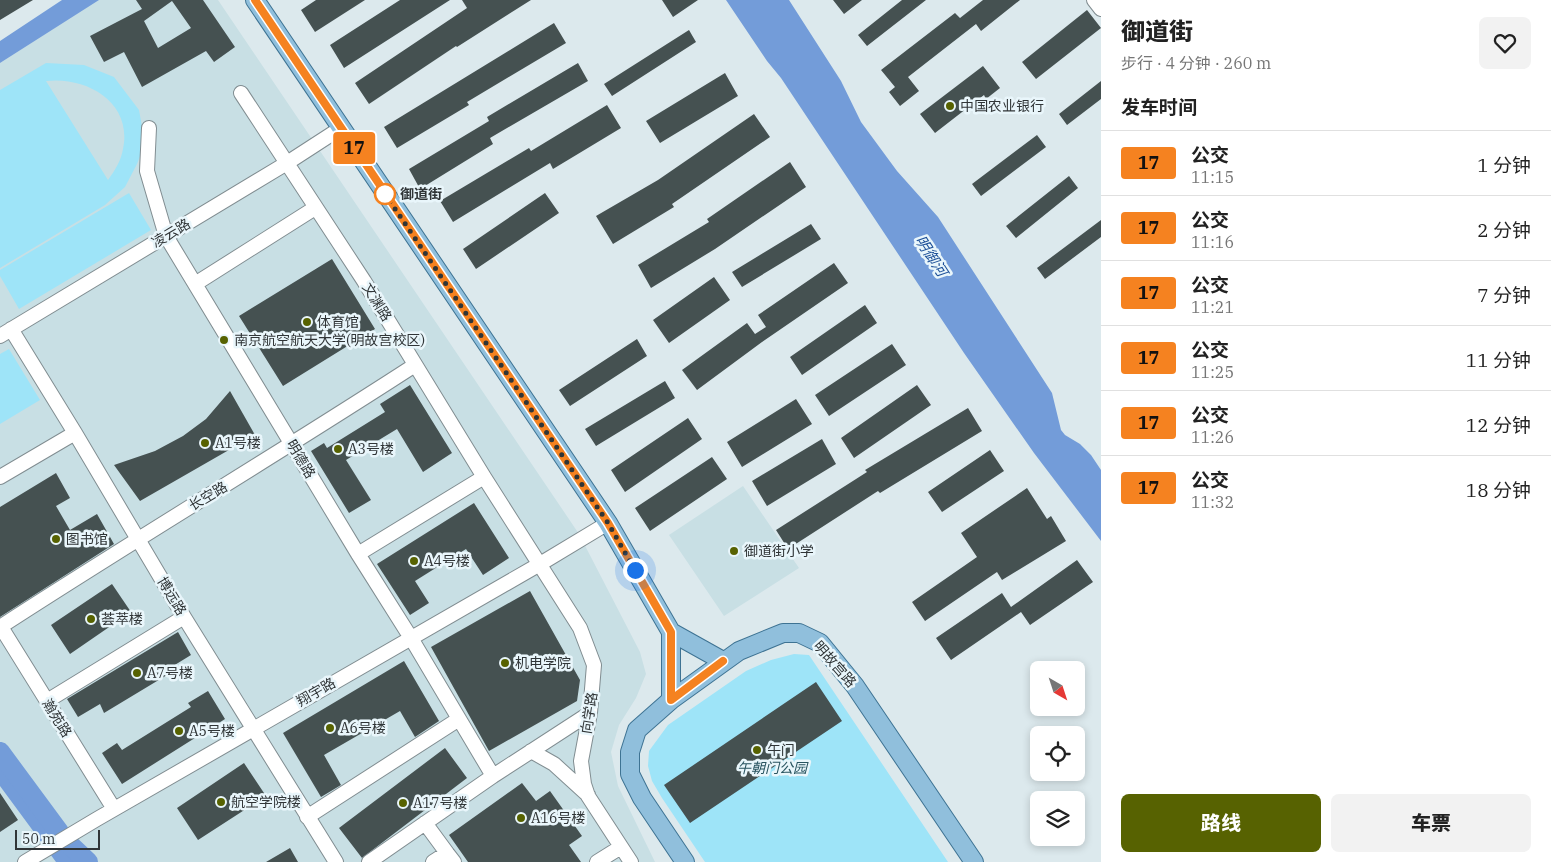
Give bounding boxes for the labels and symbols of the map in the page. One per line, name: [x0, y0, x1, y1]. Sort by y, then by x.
place label: 中国农业银行: [960, 97, 1044, 115]
marker: 中国农业银行: [944, 100, 956, 112]
line badge: 17: [332, 132, 376, 164]
marker: 御道街: [374, 183, 396, 205]
place label: 御道街: [400, 185, 442, 203]
street label: 凌云路: [148, 214, 194, 252]
water label: 明御河: [911, 232, 953, 282]
street label: 文渊路: [358, 279, 396, 325]
place label: 体育馆: [317, 313, 359, 331]
marker: 体育馆: [301, 316, 313, 328]
place label: 南京航空航天大学(明故宫校区): [234, 331, 425, 349]
marker: 南京航空航天大学(明故宫校区): [218, 334, 230, 346]
place label: A1号楼: [215, 434, 261, 452]
street label: 明德路: [282, 436, 320, 482]
marker: A1号楼: [199, 437, 211, 449]
place label: A3号楼: [348, 440, 394, 458]
marker: A3号楼: [332, 443, 344, 455]
street label: 长空路: [185, 477, 231, 515]
place label: 图书馆: [66, 530, 108, 548]
marker: 图书馆: [50, 533, 62, 545]
place label: 御道街小学: [744, 542, 814, 560]
marker: 御道街小学: [728, 545, 740, 557]
place label: A4号楼: [424, 552, 470, 570]
marker: A4号楼: [408, 555, 420, 567]
your location: [623, 558, 648, 583]
street label: 博远路: [153, 573, 191, 619]
place label: 荟萃楼: [101, 610, 143, 628]
marker: 荟萃楼: [85, 613, 97, 625]
street label: 明故宫路: [810, 637, 860, 691]
place label: 机电学院: [515, 654, 571, 672]
marker: 机电学院: [499, 657, 511, 669]
north arrow: [1030, 661, 1085, 716]
place label: A7号楼: [147, 664, 193, 682]
marker: A7号楼: [131, 667, 143, 679]
street label: 翔宇路: [293, 674, 339, 710]
street label: 向学路: [577, 691, 601, 735]
street label: 瀚苑路: [38, 695, 76, 741]
place label: A6号楼: [340, 719, 386, 737]
place label: A5号楼: [189, 722, 235, 740]
marker: A6号楼: [324, 722, 336, 734]
marker: A5号楼: [173, 725, 185, 737]
place label: 午门: [767, 741, 795, 759]
marker: 午门: [751, 744, 763, 756]
park label: 午朝门公园: [737, 759, 809, 777]
place label: 航空学院楼: [231, 793, 301, 811]
place label: A17号楼: [413, 794, 467, 812]
marker: 航空学院楼: [215, 796, 227, 808]
marker: A17号楼: [397, 797, 409, 809]
place label: A16号楼: [531, 809, 585, 827]
marker: A16号楼: [515, 812, 527, 824]
scale bar: [15, 827, 100, 850]

